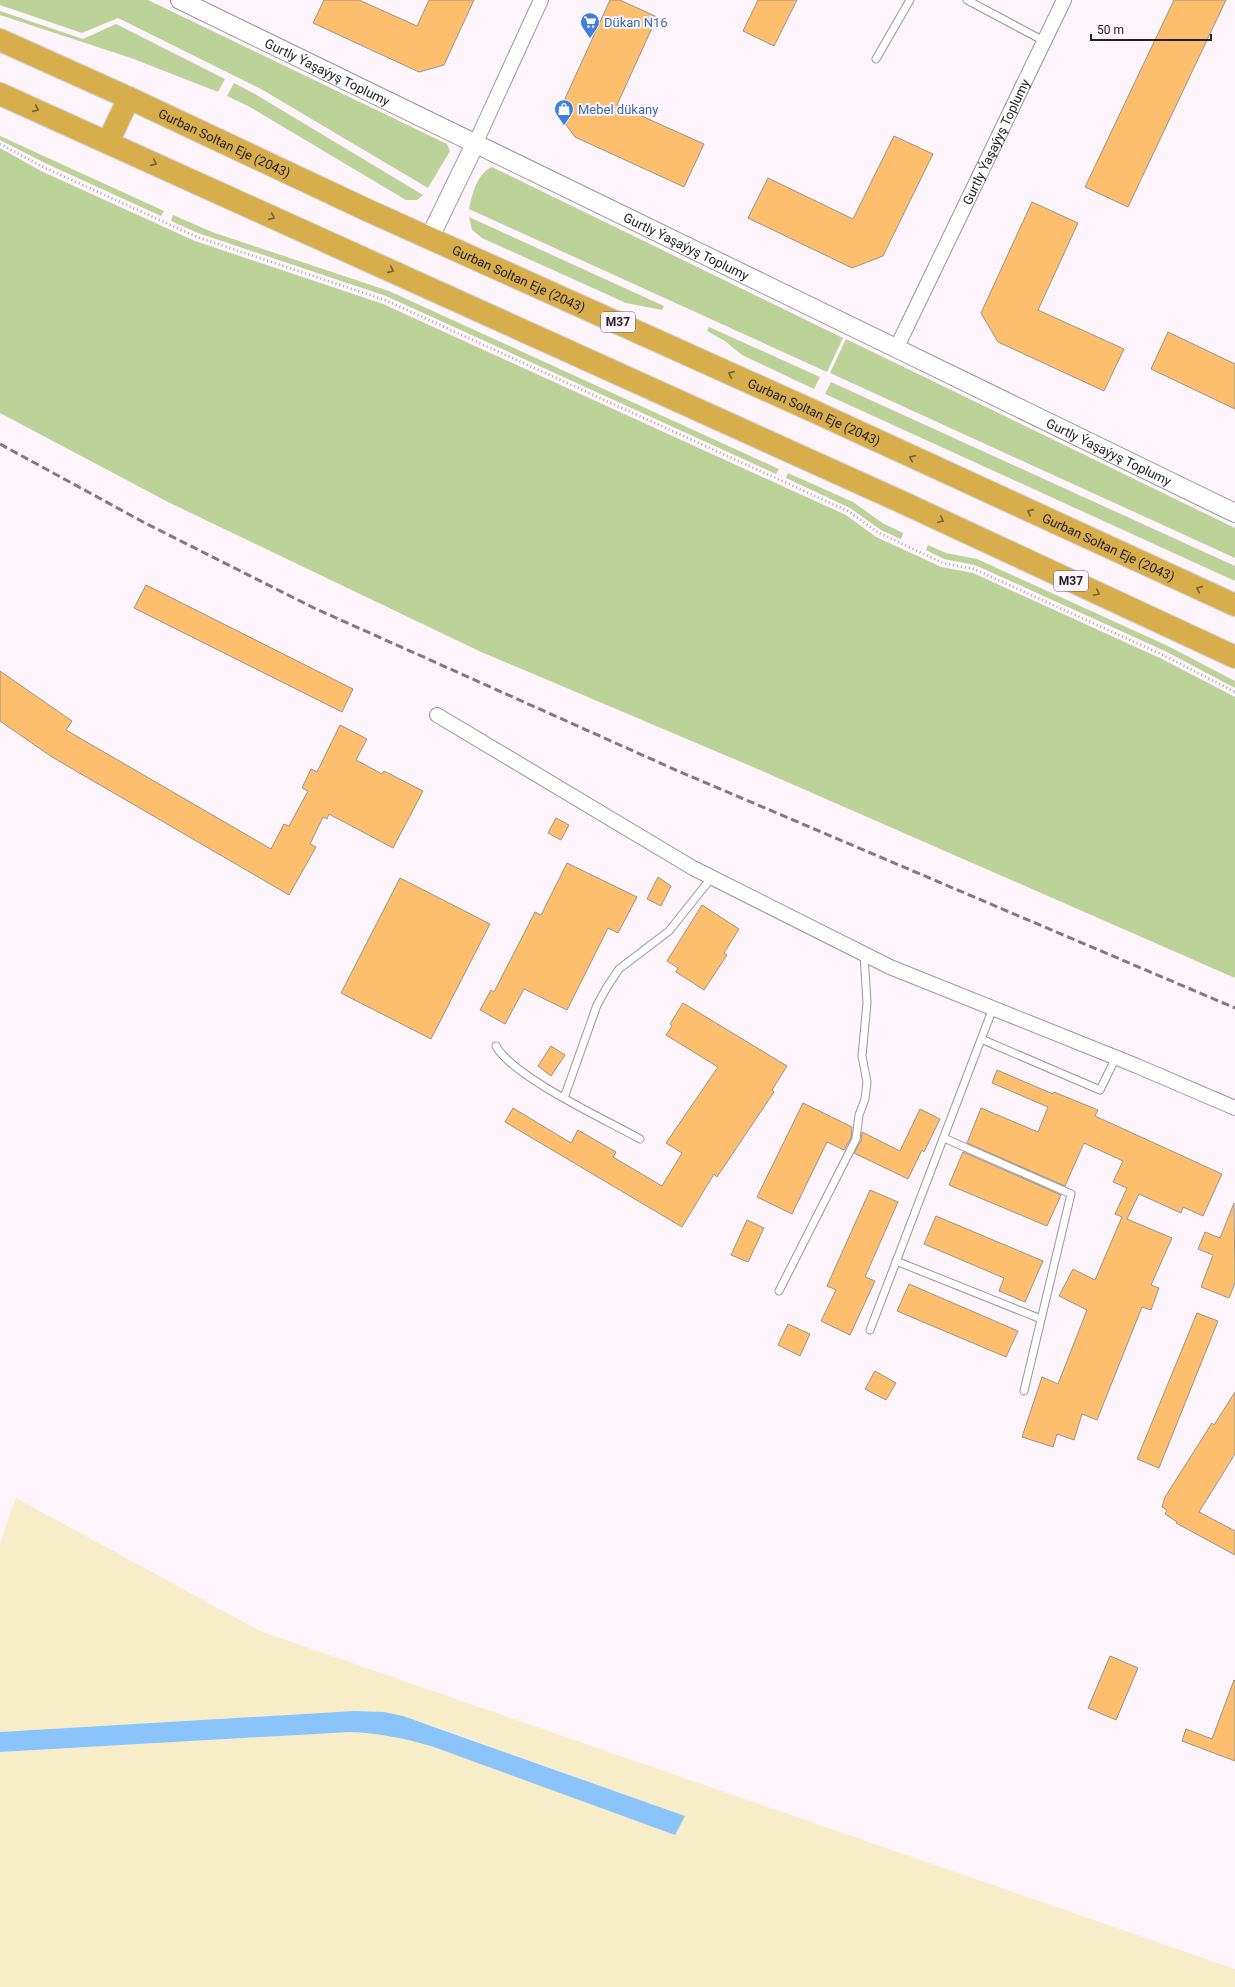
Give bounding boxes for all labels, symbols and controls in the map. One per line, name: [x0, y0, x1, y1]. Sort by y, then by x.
supermarket icon: Dükan N16: [579, 11, 601, 39]
place label: Dükan N16: [604, 15, 668, 30]
scale bar: [1091, 16, 1211, 42]
text: 50 m: [1097, 23, 1124, 37]
street label: Gurtly Ýaşaýyş Toplumy: [262, 35, 393, 109]
street label: Gurtly Ýaşaýyş Toplumy: [959, 77, 1032, 207]
shop icon: Mebel dükany: [553, 98, 575, 126]
place label: Mebel dükany: [578, 102, 658, 117]
one-way arrow: [32, 105, 39, 113]
street label: Gurban Soltan Eje (2043): [156, 105, 293, 180]
one-way arrow: [150, 158, 157, 166]
street label: Gurtly Ýaşaýyş Toplumy: [621, 209, 751, 283]
one-way arrow: [268, 212, 276, 220]
street label: Gurban Soltan Eje (2043): [450, 242, 588, 315]
one-way arrow: [387, 266, 394, 274]
road number: M37: [601, 312, 635, 332]
one-way arrow: [727, 371, 735, 379]
street label: Gurban Soltan Eje (2043): [745, 375, 883, 448]
street label: Gurtly Ýaşaýyş Toplumy: [1044, 415, 1174, 489]
one-way arrow: [909, 455, 916, 463]
one-way arrow: [1027, 509, 1035, 517]
street label: Gurban Soltan Eje (2043): [1040, 510, 1177, 584]
one-way arrow: [937, 515, 945, 523]
road number: M37: [1054, 571, 1088, 591]
one-way arrow: [1196, 586, 1204, 594]
one-way arrow: [1093, 588, 1101, 596]

